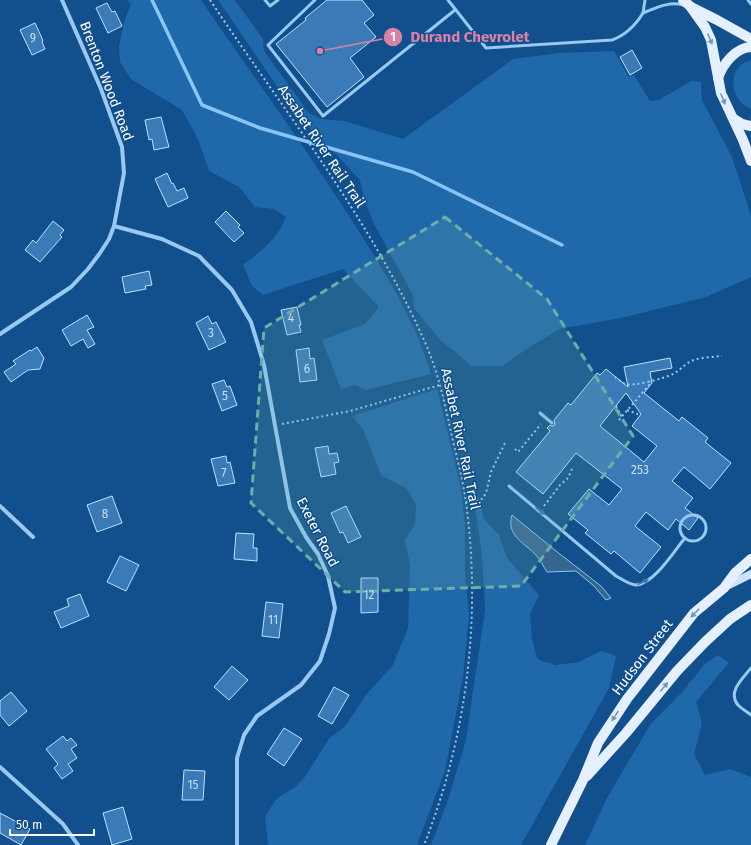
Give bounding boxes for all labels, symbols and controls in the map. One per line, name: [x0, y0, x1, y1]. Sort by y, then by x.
street label: Brenton Wood Road: [76, 19, 137, 143]
callout: Durand Chevrolet: [383, 23, 538, 50]
text: Durand Chevrolet: [410, 28, 530, 46]
text: 1: [390, 30, 396, 44]
house number: 9: [30, 31, 36, 45]
one-way arrow: [707, 34, 713, 46]
street label: Assabet River Rail Trail: [274, 82, 369, 211]
one-way arrow: [721, 94, 727, 106]
house number: 4: [288, 311, 295, 325]
house number: 3: [208, 326, 214, 340]
house number: 6: [304, 362, 310, 376]
street label: Assabet River Rail Trail: [437, 367, 484, 511]
house number: 5: [222, 389, 228, 403]
house number: 253: [631, 463, 649, 477]
house number: 7: [221, 466, 227, 480]
street label: Exeter Road: [293, 495, 342, 570]
house number: 8: [102, 507, 109, 521]
one-way arrow: [534, 507, 545, 515]
one-way arrow: [637, 579, 649, 585]
house number: 12: [363, 588, 375, 602]
one-way arrow: [690, 608, 699, 618]
house number: 11: [268, 613, 278, 627]
street label: Hudson Street: [608, 615, 677, 699]
one-way arrow: [659, 682, 668, 693]
one-way arrow: [612, 710, 619, 722]
house number: 15: [187, 778, 199, 792]
scale bar: [10, 811, 94, 837]
text: 50 m: [16, 818, 42, 832]

